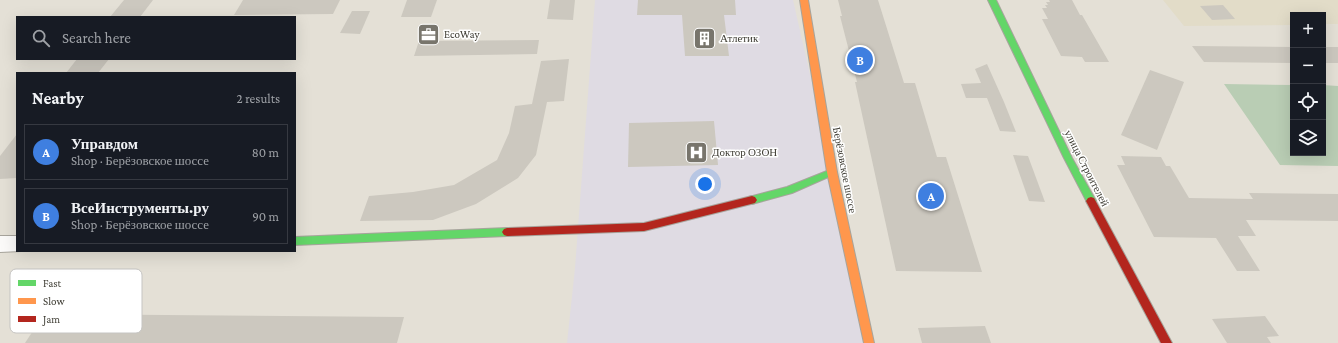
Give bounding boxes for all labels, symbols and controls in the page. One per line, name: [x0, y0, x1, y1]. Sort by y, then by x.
map controls: [1290, 12, 1326, 156]
button: +: [1290, 12, 1326, 48]
search box: [16, 16, 296, 60]
office icon: EcoWay: [415, 21, 441, 47]
building icon: Атлетик: [692, 25, 718, 51]
icon: search: [30, 27, 52, 49]
place label: EcoWay: [444, 28, 481, 41]
text: Search here: [62, 30, 131, 46]
place label: Атлетик: [720, 32, 759, 44]
pin: B: [847, 45, 873, 75]
button: −: [1290, 48, 1326, 84]
button: locate: [1290, 84, 1326, 120]
text: Nearby: [32, 89, 84, 108]
text: 2 results: [237, 91, 280, 106]
button: layers: [1290, 120, 1326, 156]
street label: Берёзовское шоссе: [831, 126, 859, 214]
street label: улица Строителей: [1063, 128, 1112, 208]
text: Управдом: [71, 136, 138, 152]
hospital icon: Доктор ОЗОН: [684, 139, 710, 165]
text: A: [42, 145, 50, 160]
text: 80 m: [252, 145, 279, 160]
place label: Доктор ОЗОН: [712, 146, 777, 158]
text: Shop · Берёзовское шоссе: [71, 153, 209, 168]
your location: [695, 174, 715, 194]
pin: A: [918, 181, 944, 211]
text: ВсеИнструменты.ру: [71, 200, 209, 216]
text: B: [42, 209, 50, 224]
text: 90 m: [252, 209, 279, 224]
text: Shop · Берёзовское шоссе: [71, 217, 209, 232]
legend: [10, 269, 142, 333]
text: Fast: [43, 277, 62, 289]
text: Slow: [43, 295, 65, 307]
text: Jam: [42, 313, 60, 326]

